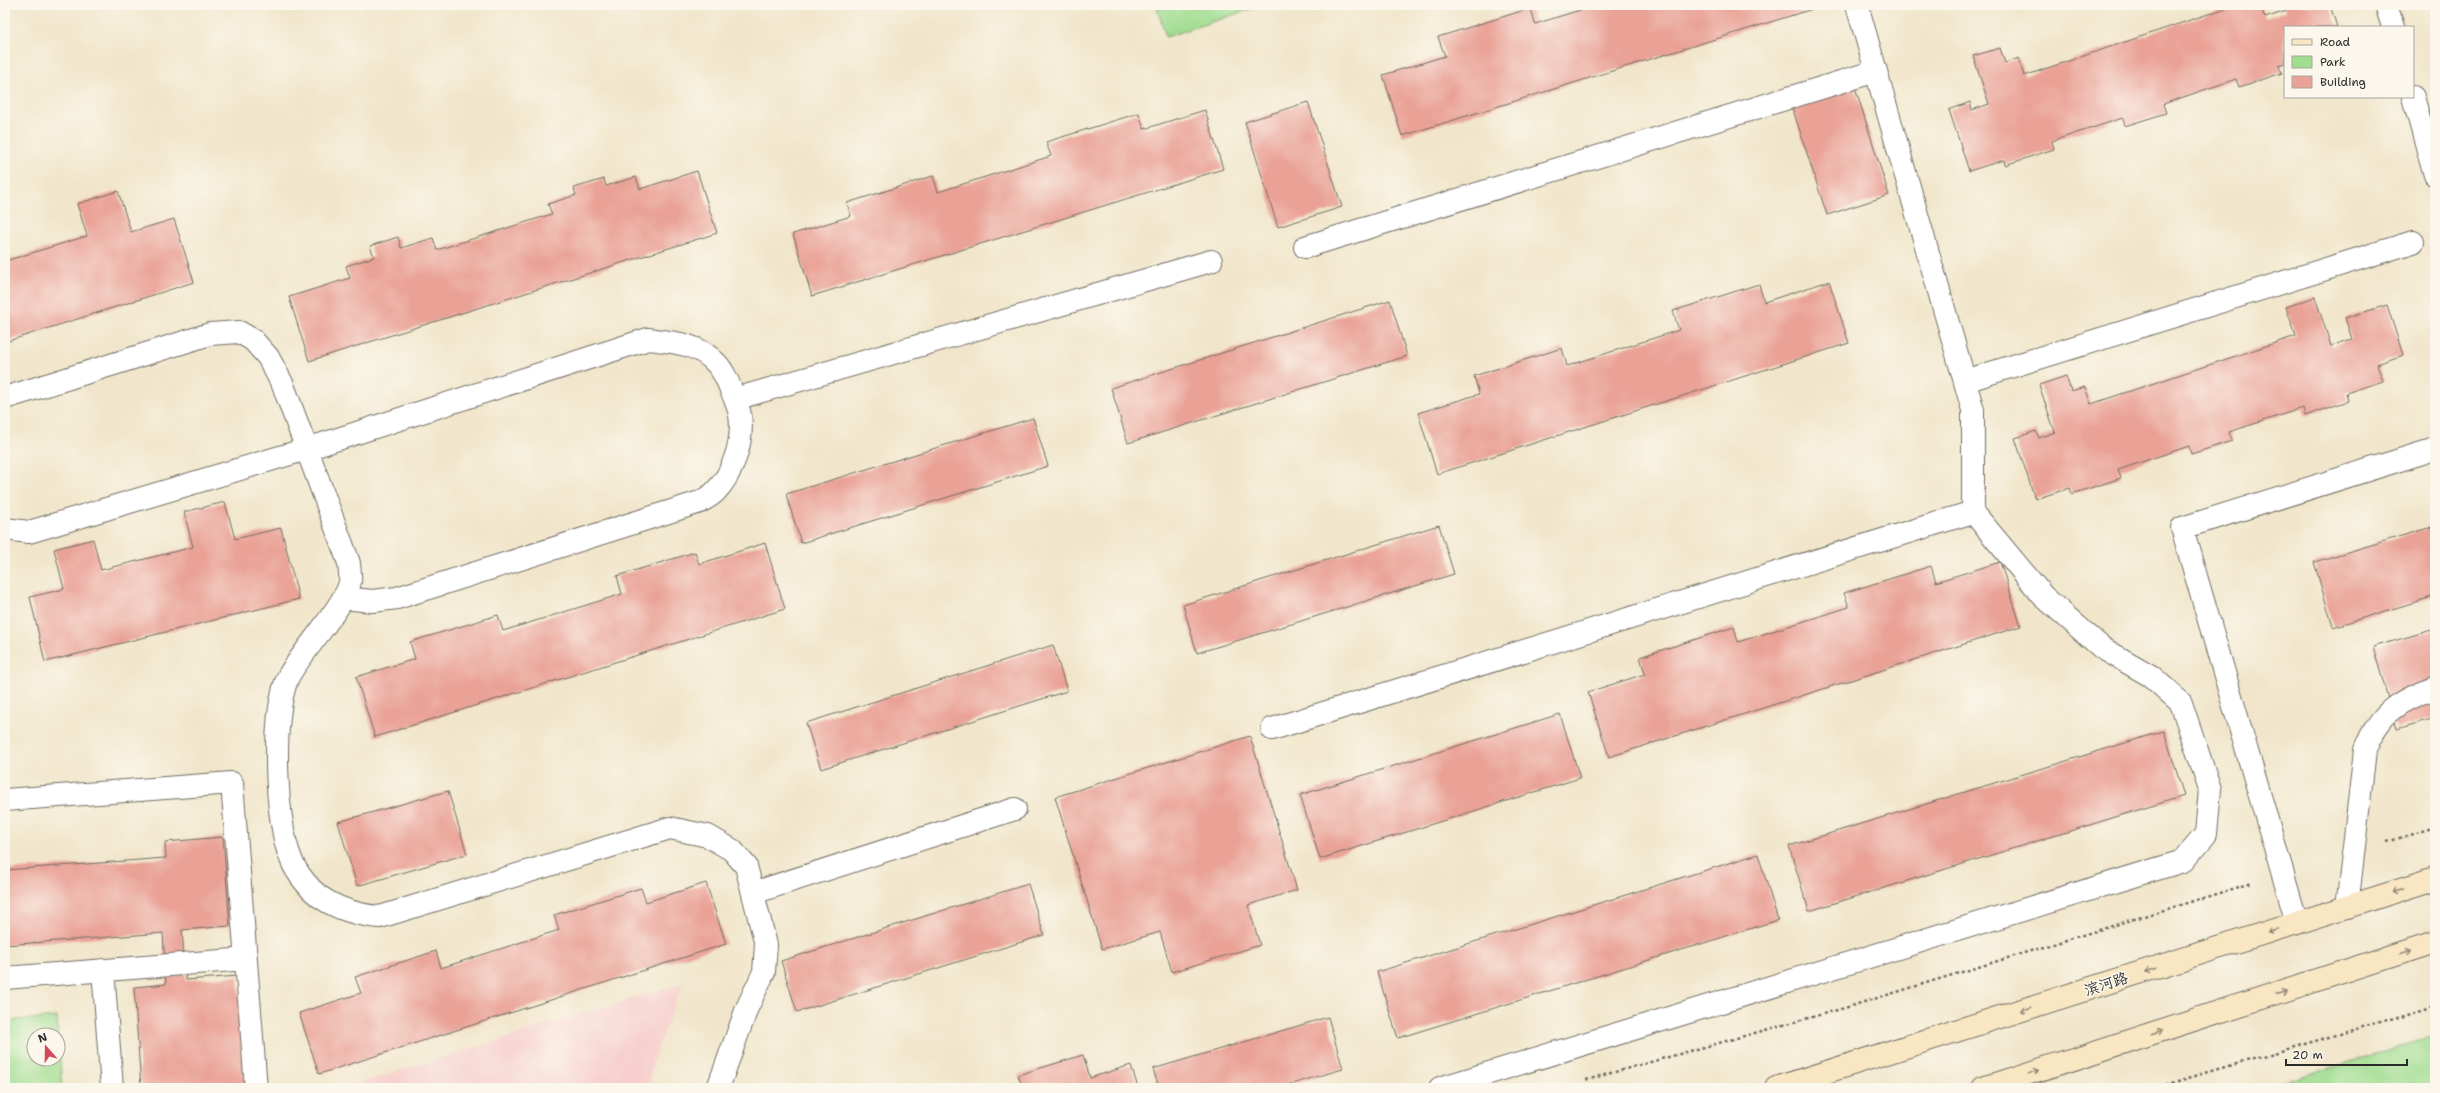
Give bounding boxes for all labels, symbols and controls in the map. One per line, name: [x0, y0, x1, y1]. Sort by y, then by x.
legend: [2284, 26, 2414, 98]
text: Road: [2320, 34, 2351, 50]
text: Park: [2320, 54, 2346, 70]
text: Building: [2320, 74, 2366, 90]
one-way arrow: [2391, 888, 2404, 895]
one-way arrow: [2268, 927, 2281, 934]
one-way arrow: [2398, 948, 2411, 955]
one-way arrow: [2144, 966, 2156, 974]
street label: 滨河路: [2082, 968, 2130, 1000]
one-way arrow: [2274, 988, 2287, 995]
one-way arrow: [2020, 1006, 2033, 1013]
north arrow: [26, 1027, 66, 1067]
one-way arrow: [2151, 1028, 2164, 1035]
text: N: [36, 1029, 50, 1047]
scale bar: [2286, 1041, 2407, 1067]
text: 20 m: [2292, 1047, 2323, 1063]
one-way arrow: [2027, 1068, 2040, 1075]

